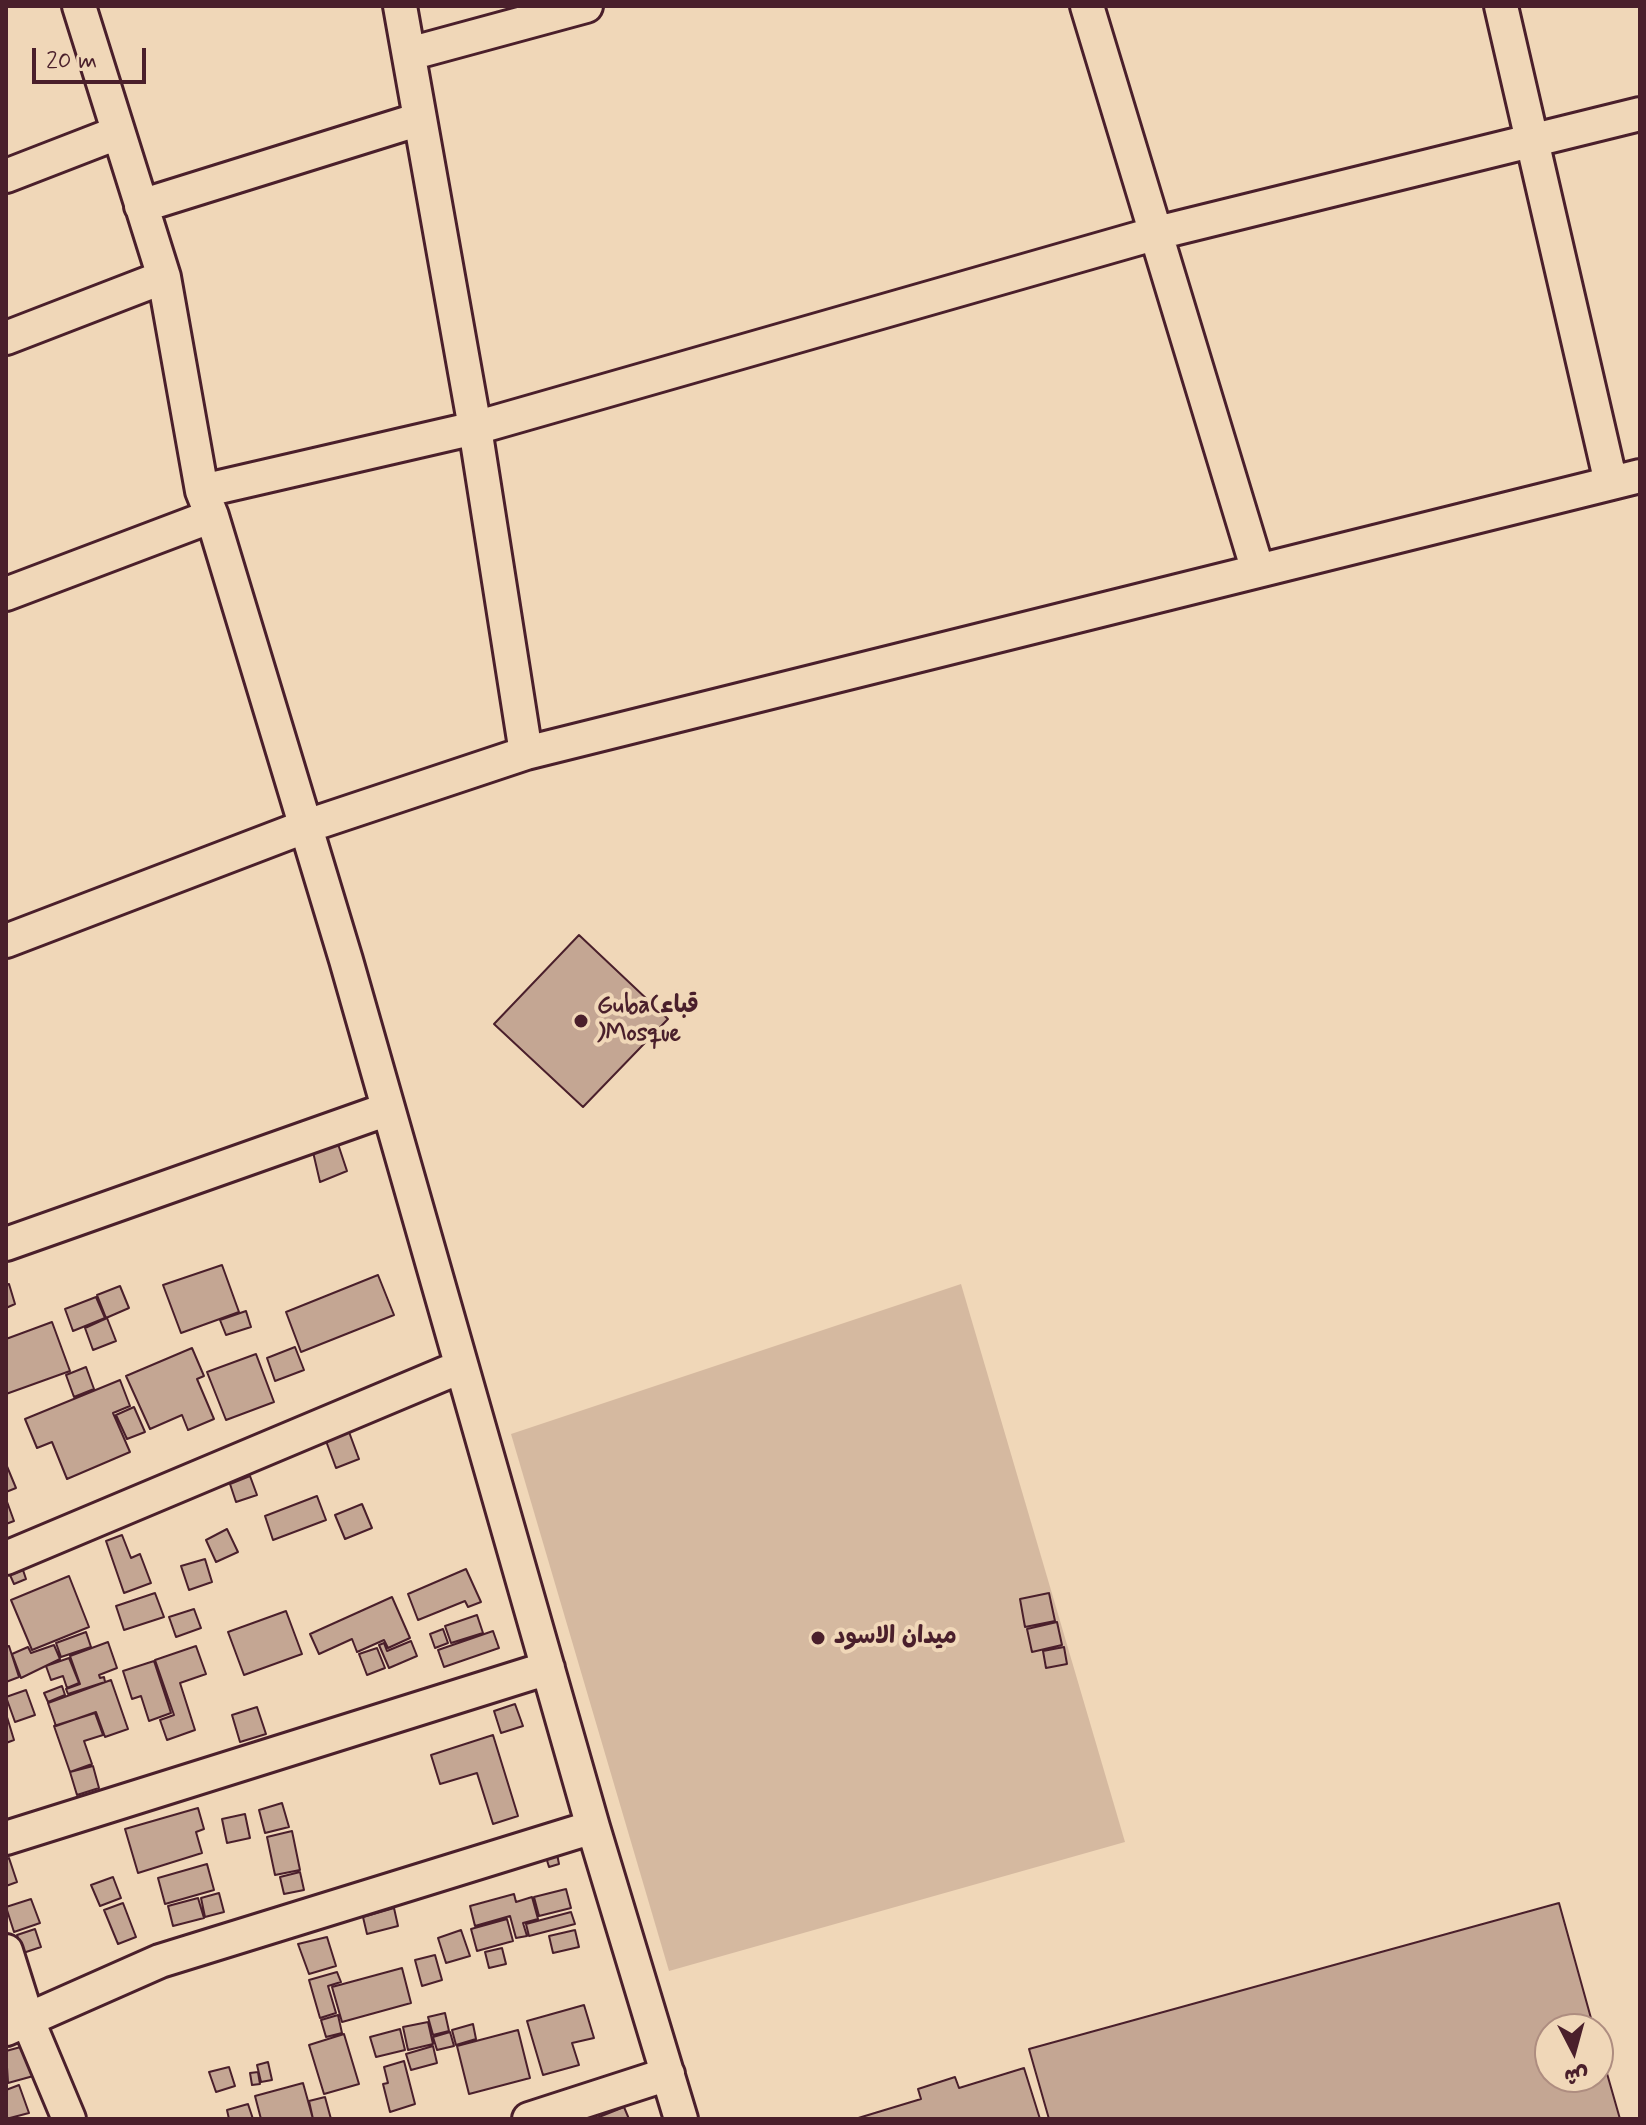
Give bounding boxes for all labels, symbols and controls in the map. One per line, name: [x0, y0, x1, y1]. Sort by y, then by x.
scale bar: [36, 32, 150, 82]
text: 20 m: [46, 46, 97, 77]
place label: Guba(قباء )Mosque: [597, 993, 699, 1049]
marker: Guba(قباء )Mosque: [572, 1012, 590, 1030]
place label: ميدان الاسود: [834, 1624, 957, 1652]
marker: ميدان الاسود: [809, 1629, 827, 1647]
north arrow: [1534, 2013, 1614, 2093]
text: ش: [1563, 2060, 1590, 2090]

